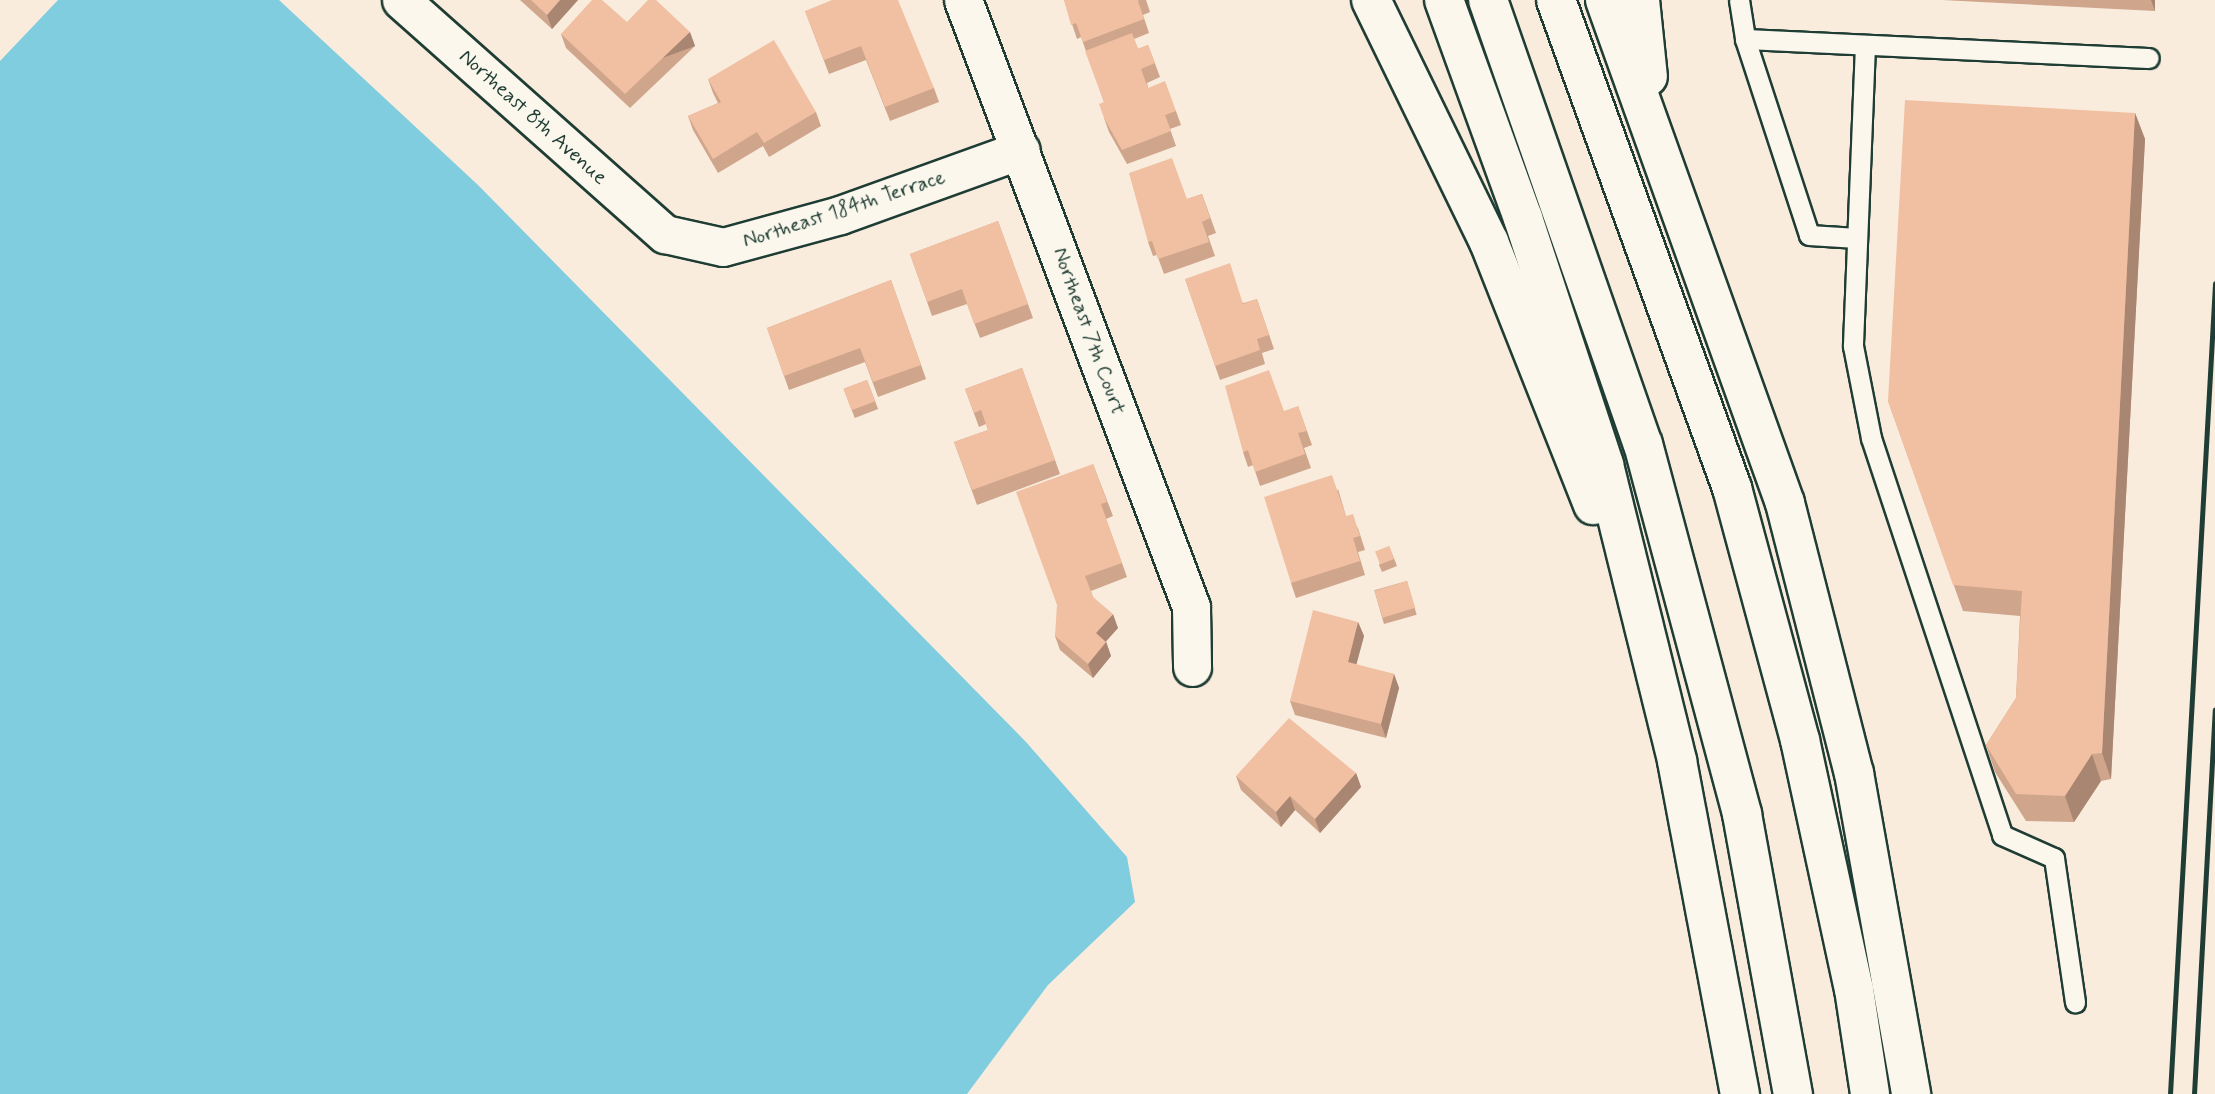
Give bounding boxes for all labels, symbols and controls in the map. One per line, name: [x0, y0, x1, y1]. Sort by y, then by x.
street label: Northeast 8th Avenue: [454, 44, 612, 190]
street label: Northeast 184th Terrace: [740, 164, 948, 254]
street label: Northeast 7th Court: [1047, 244, 1131, 418]

